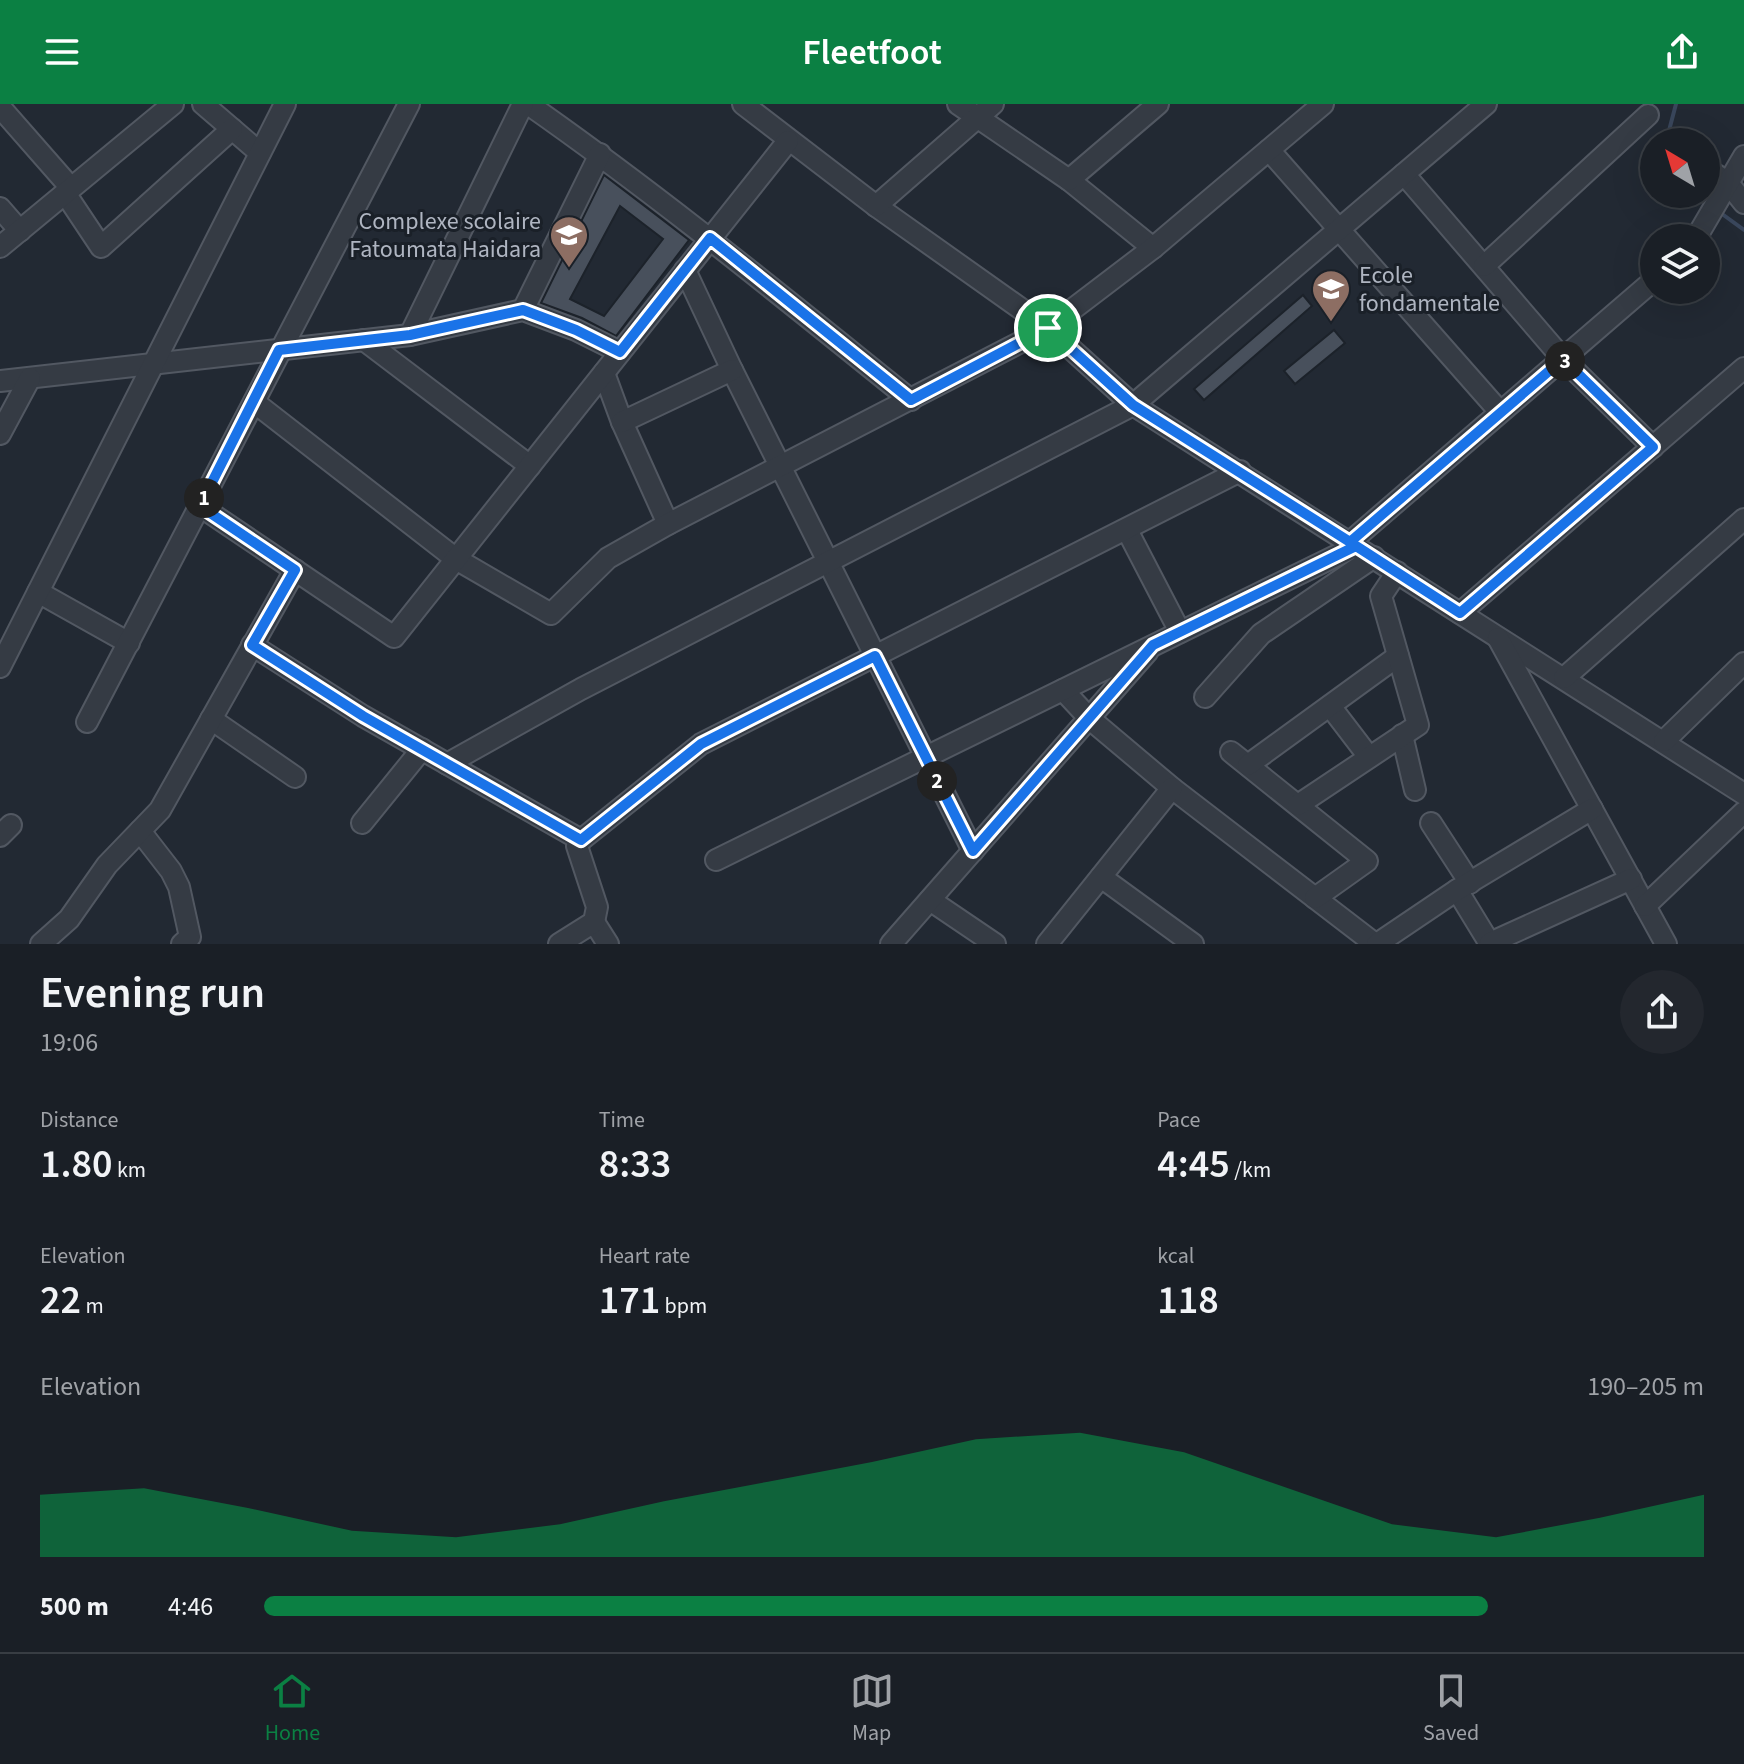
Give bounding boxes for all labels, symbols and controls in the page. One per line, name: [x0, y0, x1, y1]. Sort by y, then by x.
text: Fleetfoot: [802, 27, 942, 78]
icon: menu: [40, 30, 84, 74]
icon: share: [1660, 30, 1704, 74]
north arrow: [1640, 128, 1720, 208]
map controls: [1640, 128, 1720, 304]
place label: Complexe scolaire Fatoumata Haidara: [349, 204, 541, 267]
school or university icon: Complexe scolaire Fatoumata Haidara: [548, 214, 590, 269]
button: layers: [1640, 224, 1720, 304]
place label: Ecole fondamentale: [1359, 258, 1500, 321]
school or university icon: Ecole fondamentale: [1310, 268, 1352, 323]
pin: [1014, 294, 1082, 362]
icon: arrive: [1026, 306, 1070, 350]
pin: 3: [1545, 341, 1585, 381]
text: 3: [1559, 345, 1571, 377]
pin: 1: [184, 478, 224, 518]
text: 1: [198, 482, 210, 514]
pin: 2: [917, 761, 957, 801]
text: 2: [931, 765, 943, 797]
text: Evening run: [40, 962, 265, 1025]
button: share: [1620, 970, 1704, 1054]
text: 19:06: [40, 1024, 98, 1061]
text: Distance: [40, 1104, 118, 1136]
text: Time: [599, 1104, 645, 1136]
text: Pace: [1157, 1104, 1200, 1136]
text: 1.80: [40, 1136, 113, 1193]
text: 8:33: [599, 1136, 671, 1193]
text: 4:45: [1157, 1136, 1230, 1193]
text: km: [113, 1154, 146, 1186]
text: /km: [1230, 1154, 1271, 1186]
text: Elevation: [40, 1240, 126, 1272]
text: Heart rate: [599, 1240, 690, 1272]
text: kcal: [1157, 1240, 1194, 1272]
text: 22: [40, 1272, 81, 1329]
text: 171: [599, 1272, 660, 1329]
text: 118: [1157, 1272, 1219, 1329]
text: m: [81, 1290, 104, 1322]
text: bpm: [660, 1290, 707, 1322]
text: Elevation: [40, 1368, 141, 1405]
text: 190–205 m: [1587, 1368, 1704, 1405]
text: 500 m: [40, 1588, 109, 1625]
text: 4:46: [168, 1588, 213, 1625]
tab: Home: [265, 1669, 320, 1749]
tab: Map: [850, 1669, 894, 1749]
tab: Saved: [1423, 1669, 1479, 1749]

